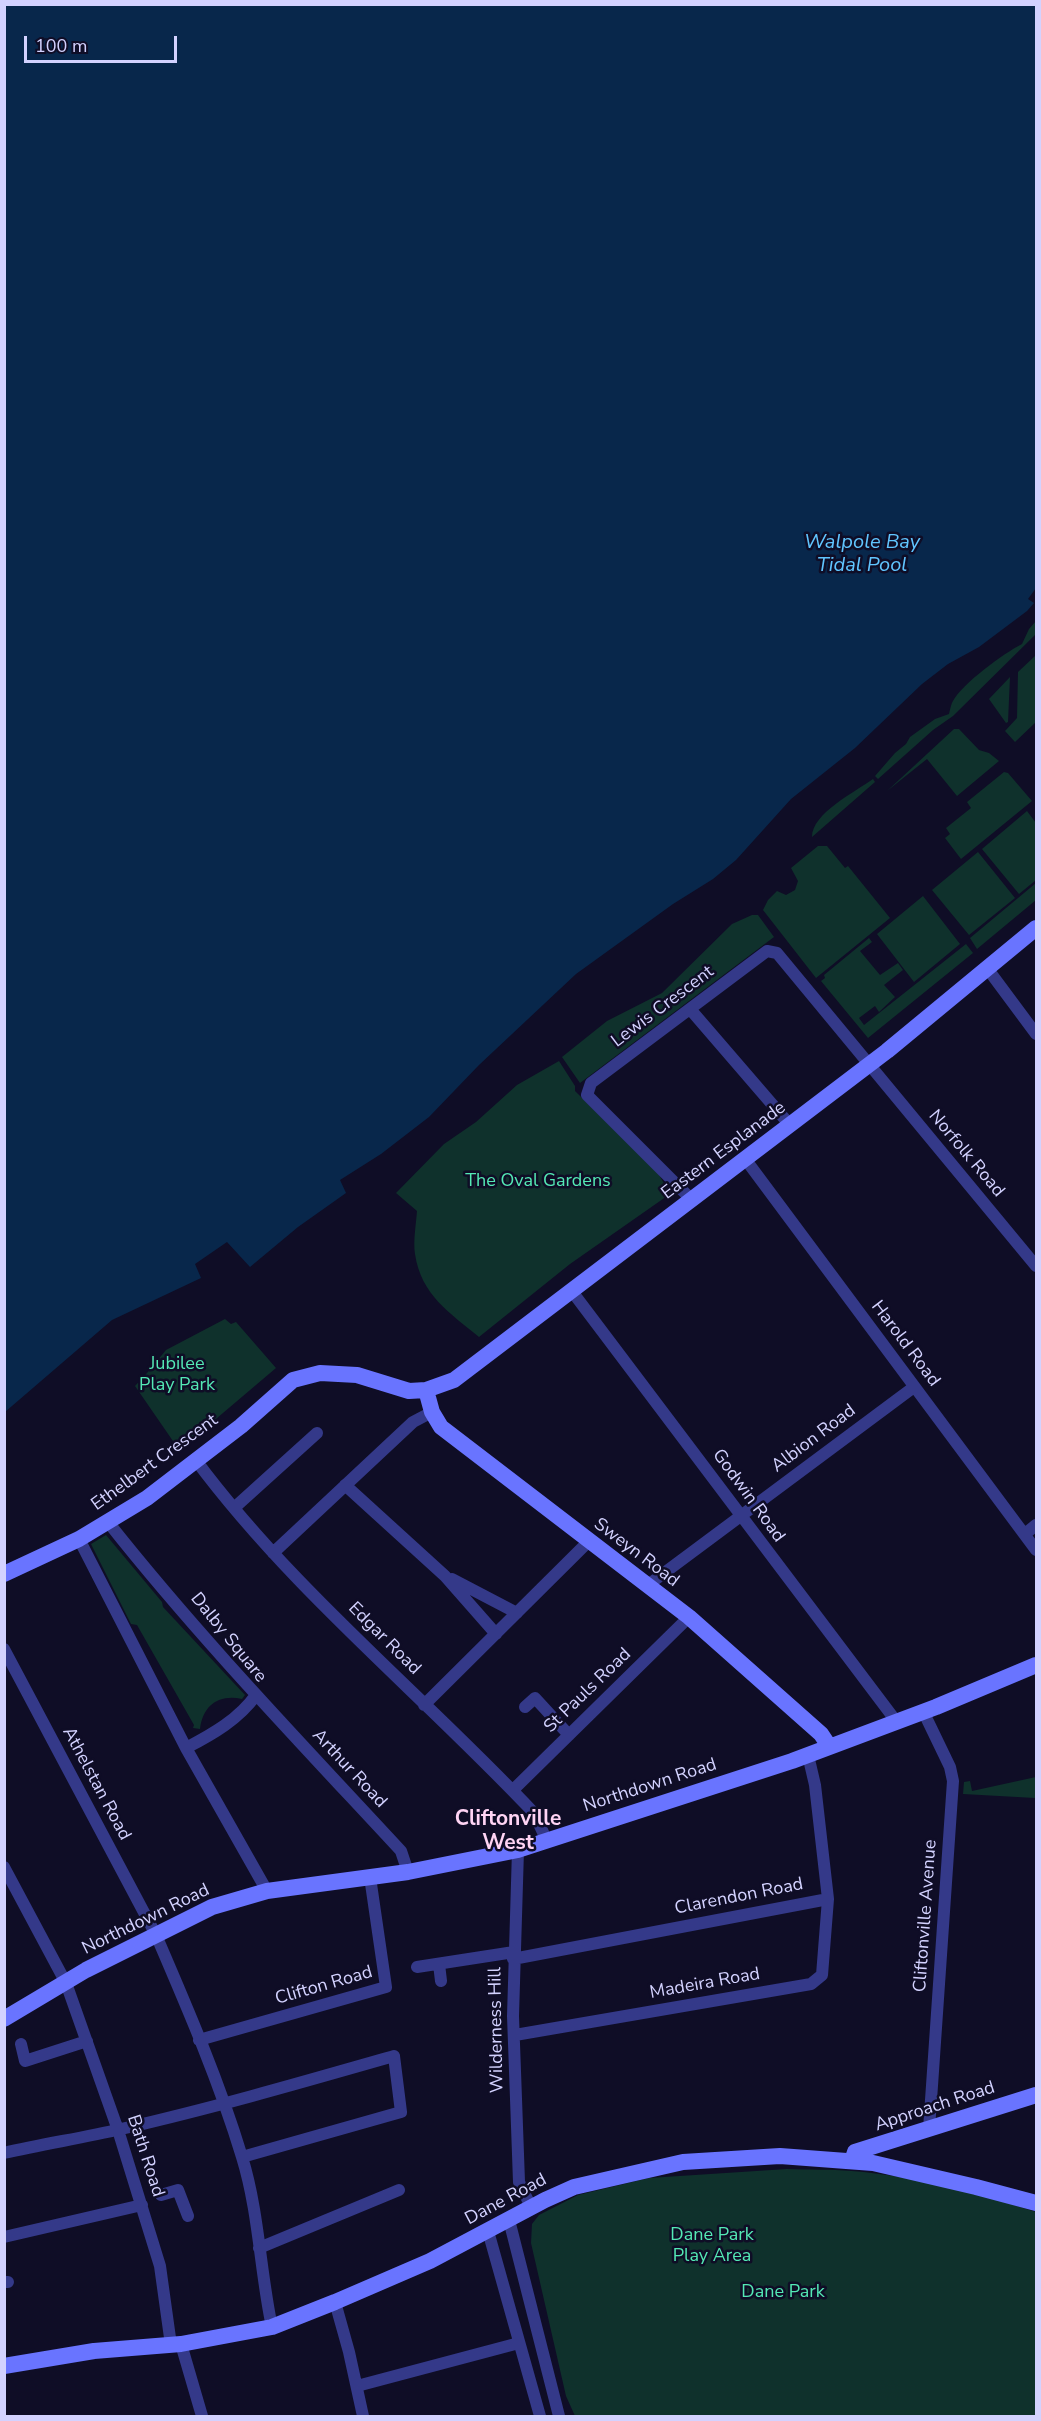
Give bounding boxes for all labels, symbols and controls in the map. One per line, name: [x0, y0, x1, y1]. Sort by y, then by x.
scale bar: [27, 24, 180, 62]
text: 100 m: [35, 34, 87, 58]
water label: Walpole Bay Tidal Pool: [804, 531, 920, 578]
street label: Lewis Crescent: [608, 961, 718, 1053]
street label: Eastern Esplanade: [658, 1097, 790, 1205]
street label: Norfolk Road: [923, 1106, 1009, 1202]
park label: The Oval Gardens: [465, 1171, 611, 1193]
street label: Harold Road: [866, 1297, 944, 1391]
park label: Jubilee Play Park: [139, 1354, 215, 1396]
street label: Albion Road: [768, 1400, 860, 1478]
street label: Ethelbert Crescent: [88, 1410, 222, 1516]
street label: Godwin Road: [707, 1445, 789, 1547]
street label: Sweyn Road: [589, 1514, 683, 1592]
street label: Dalby Square: [185, 1589, 271, 1687]
street label: Edgar Road: [343, 1598, 425, 1680]
street label: St Pauls Road: [540, 1644, 636, 1738]
street label: Athelstan Road: [57, 1724, 135, 1844]
street label: Arthur Road: [307, 1725, 391, 1813]
street label: Northdown Road: [581, 1754, 719, 1818]
district label: Cliftonville West: [455, 1807, 561, 1857]
street label: Cliftonville Avenue: [910, 1839, 942, 1993]
street label: Clarendon Road: [673, 1874, 805, 1920]
street label: Northdown Road: [79, 1880, 213, 1960]
street label: Clifton Road: [273, 1962, 375, 2010]
street label: Madeira Road: [648, 1964, 762, 2004]
street label: Wilderness Hill: [485, 1967, 509, 2093]
street label: Approach Road: [872, 2077, 998, 2137]
street label: Bath Road: [122, 2112, 168, 2200]
street label: Dane Road: [462, 2170, 550, 2230]
park label: Dane Park Play Area: [670, 2225, 754, 2268]
park label: Dane Park: [741, 2282, 825, 2304]

